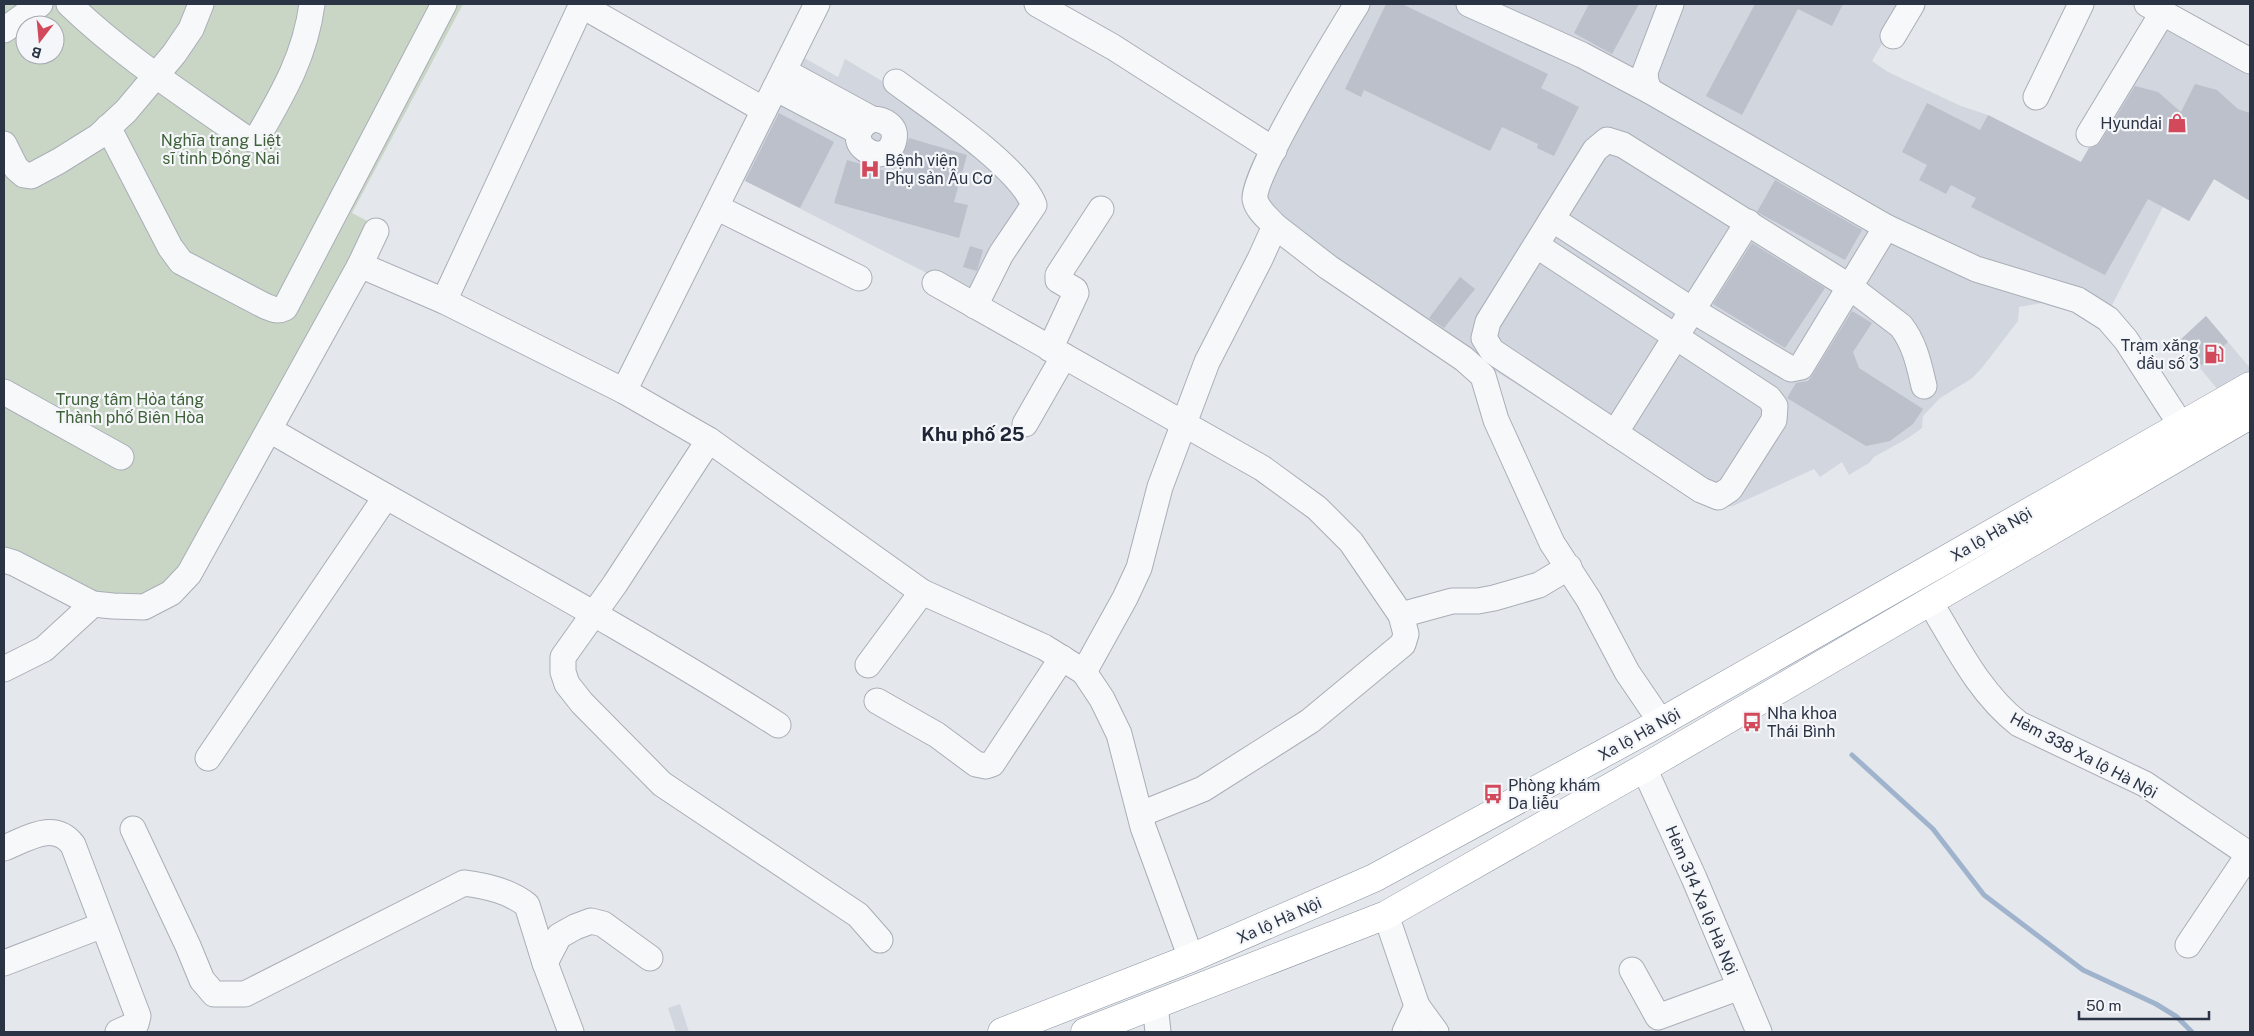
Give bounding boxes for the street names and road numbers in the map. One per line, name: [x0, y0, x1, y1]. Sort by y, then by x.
street label: Xa lộ Hà Nội: [1947, 503, 2035, 565]
street label: Xa lộ Hà Nội: [1595, 704, 1684, 765]
street label: Hẻm 338 Xa lộ Hà Nội: [2007, 709, 2161, 802]
street label: Hẻm 314 Xa lộ Hà Nội: [1661, 823, 1742, 978]
street label: Xa lộ Hà Nội: [1234, 893, 1325, 948]

